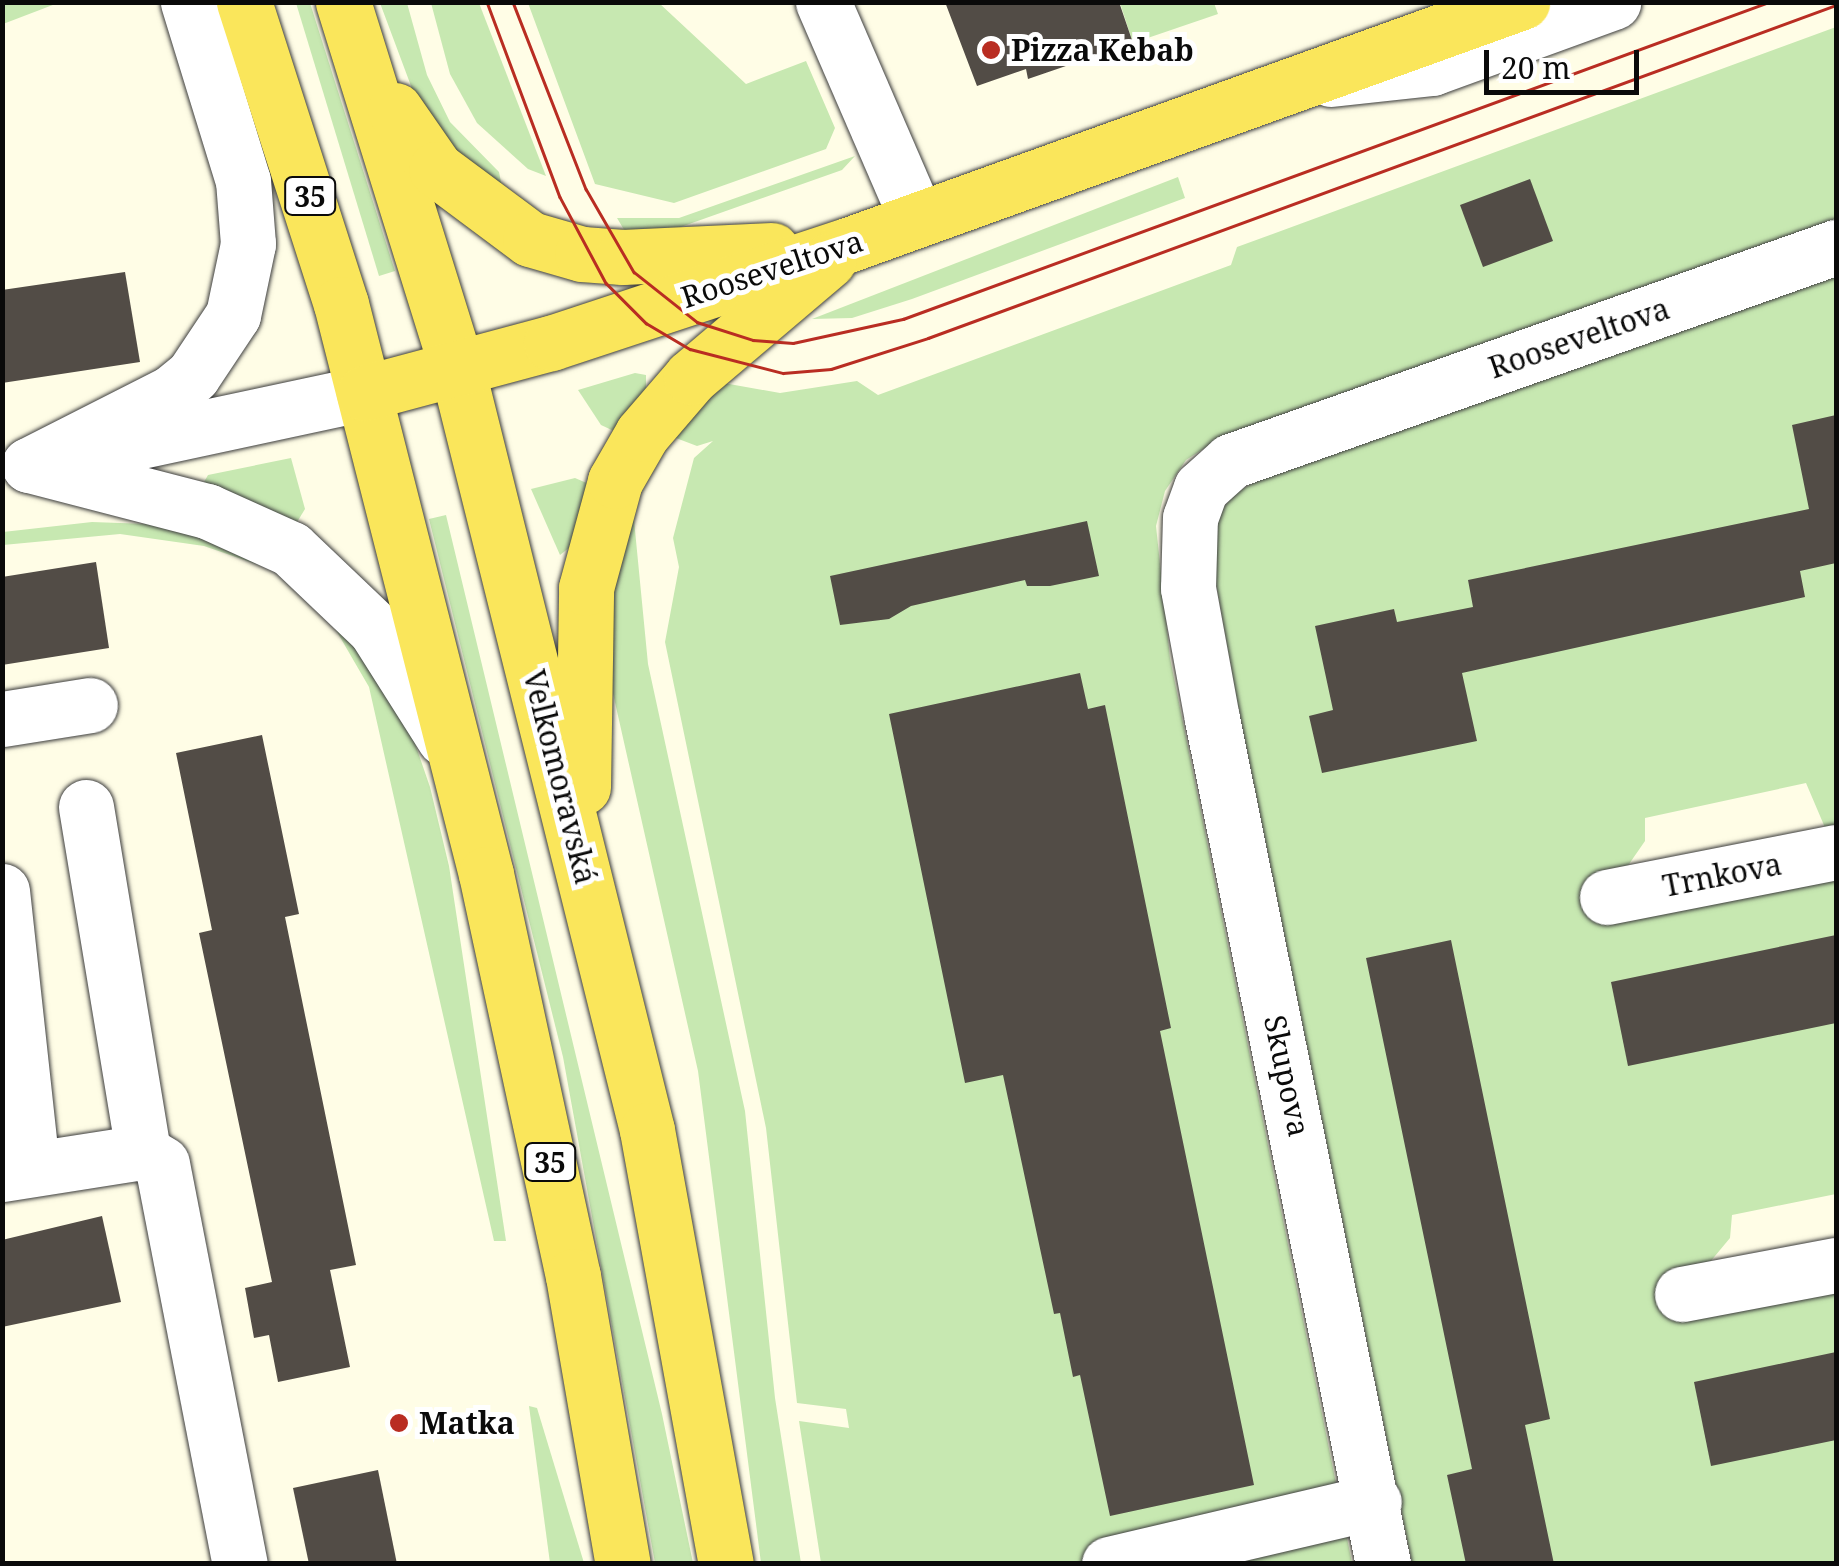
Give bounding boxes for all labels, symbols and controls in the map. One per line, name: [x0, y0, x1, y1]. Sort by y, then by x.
scale bar: [1489, 30, 1644, 92]
place label: Pizza Kebab: [1011, 32, 1194, 68]
marker: Pizza Kebab: [980, 39, 1002, 61]
text: 20 m: [1501, 47, 1571, 88]
road number: 35: [282, 173, 338, 219]
street label: Rooseveltova: [677, 223, 867, 315]
street label: Rooseveltova: [1484, 290, 1674, 386]
street label: Velkomoravská: [516, 666, 604, 888]
street label: Trnkova: [1659, 846, 1785, 904]
street label: Skupova: [1257, 1012, 1317, 1140]
road number: 35: [522, 1139, 578, 1185]
place label: Matka: [419, 1405, 515, 1441]
marker: Matka: [388, 1412, 410, 1434]

